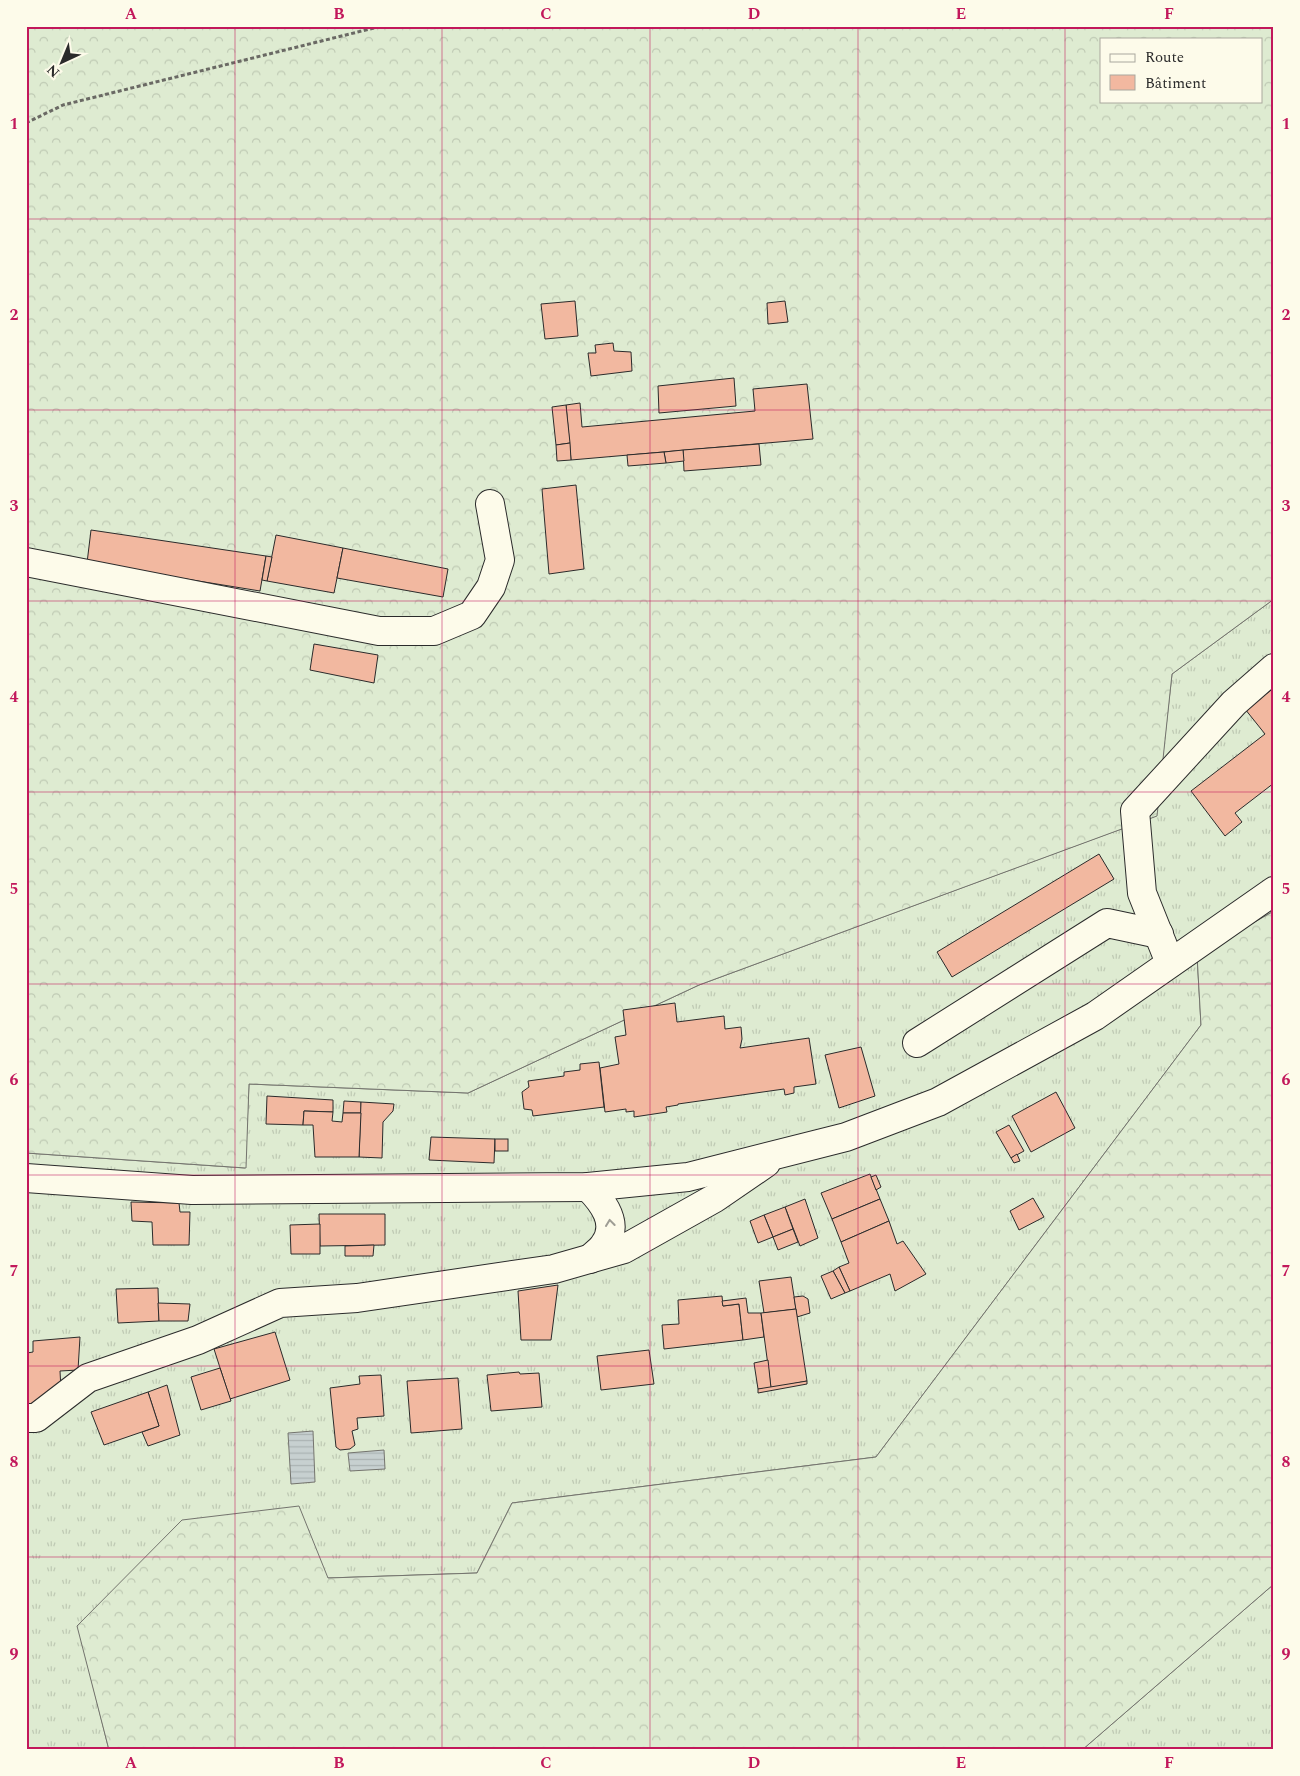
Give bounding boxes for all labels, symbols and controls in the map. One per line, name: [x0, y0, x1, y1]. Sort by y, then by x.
text: A: [125, 2, 138, 26]
text: B: [333, 2, 345, 26]
text: C: [540, 2, 552, 26]
text: D: [748, 2, 761, 26]
text: E: [956, 2, 966, 26]
text: F: [1164, 2, 1174, 26]
north arrow: [38, 38, 88, 88]
legend: [1100, 38, 1262, 102]
text: Route: [1145, 46, 1184, 69]
text: N: [42, 59, 65, 83]
text: Bâtiment: [1145, 72, 1206, 95]
text: 1: [10, 112, 18, 136]
text: 1: [1282, 112, 1290, 136]
text: 2: [10, 303, 19, 327]
text: 2: [1282, 303, 1291, 327]
text: 3: [10, 494, 19, 518]
text: 3: [1282, 494, 1291, 518]
text: 4: [10, 685, 19, 709]
text: 4: [1282, 685, 1291, 709]
text: 5: [10, 877, 18, 901]
text: 5: [1282, 877, 1290, 901]
text: 6: [10, 1068, 19, 1092]
text: 6: [1282, 1068, 1291, 1092]
one-way arrow: [605, 1219, 615, 1227]
text: 7: [10, 1259, 19, 1283]
text: 7: [1282, 1259, 1291, 1283]
text: 8: [10, 1450, 19, 1474]
text: 8: [1282, 1450, 1291, 1474]
text: 9: [10, 1642, 19, 1666]
text: 9: [1282, 1642, 1291, 1666]
text: A: [125, 1751, 138, 1775]
text: B: [333, 1751, 345, 1775]
text: C: [540, 1751, 552, 1775]
text: D: [748, 1751, 761, 1775]
text: E: [956, 1751, 966, 1775]
text: F: [1164, 1751, 1174, 1775]

